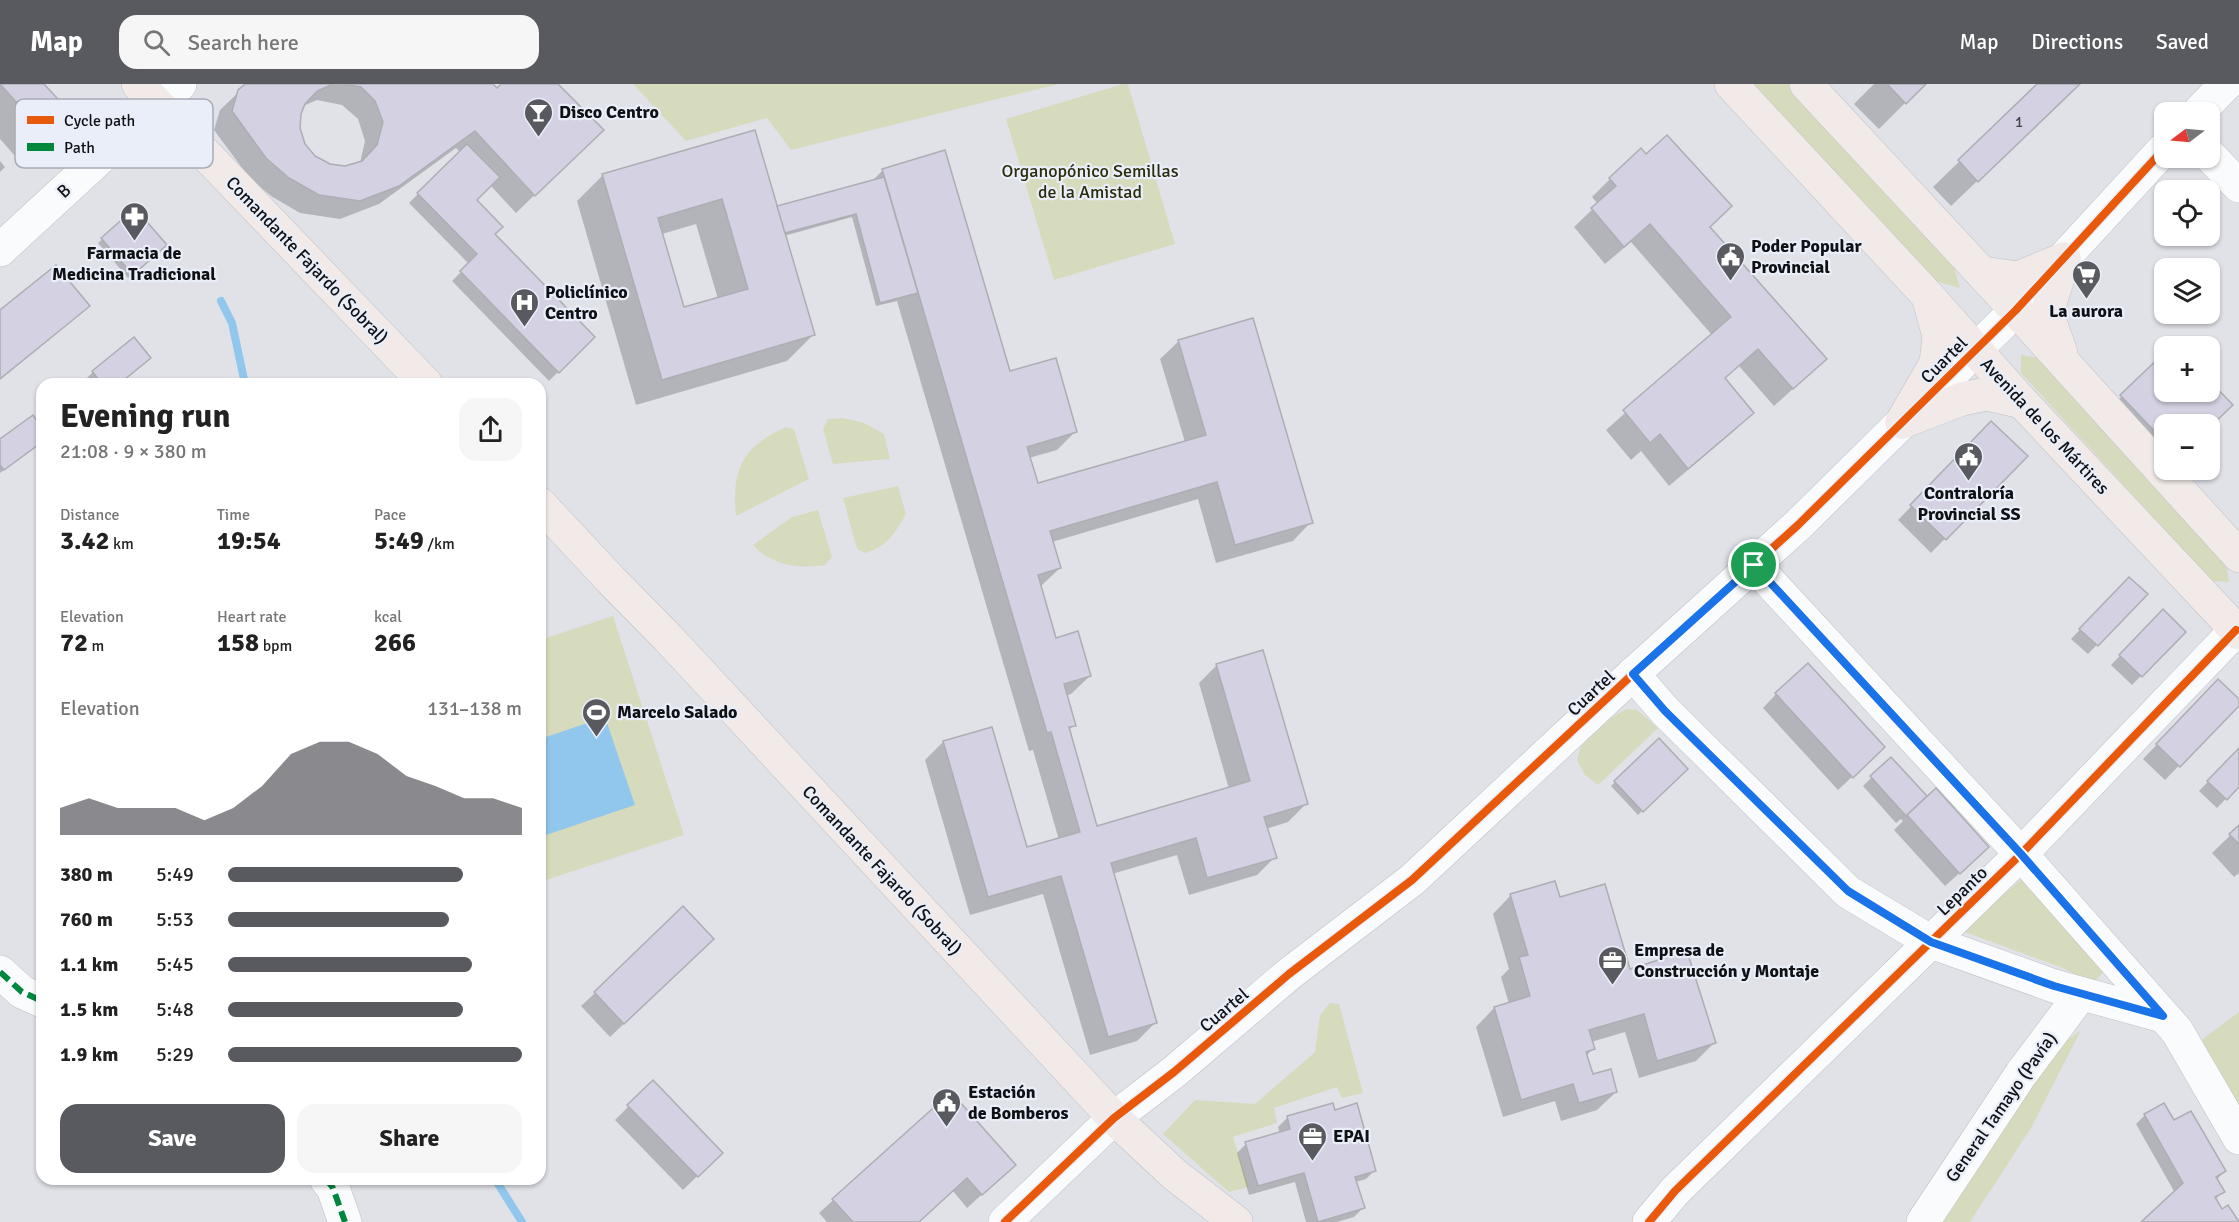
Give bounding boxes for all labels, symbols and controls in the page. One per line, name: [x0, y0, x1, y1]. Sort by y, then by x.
search box: [119, 15, 539, 69]
text: Map: [30, 25, 83, 59]
icon: search: [140, 26, 173, 59]
text: Search here: [188, 29, 299, 56]
text: Map: [1960, 29, 1998, 55]
text: Directions: [2031, 29, 2123, 55]
text: Saved: [2156, 29, 2209, 55]
bar icon: Disco Centro: [522, 96, 554, 138]
legend: [15, 99, 213, 168]
place label: Disco Centro: [559, 101, 659, 123]
north arrow: [2154, 102, 2220, 168]
map controls: [2154, 102, 2220, 480]
text: Cycle path: [64, 111, 135, 131]
house number: 1: [2015, 113, 2023, 131]
text: Path: [64, 138, 95, 158]
park label: Organopónico Semillas de la Amistad: [1001, 160, 1179, 203]
street label: Comandante Fajardo (Sobral): [221, 172, 393, 348]
street label: B: [53, 179, 76, 203]
button: locate: [2154, 180, 2220, 246]
pharmacy icon: Farmacia de Medicina Tradicional: [118, 200, 150, 242]
place label: Poder Popular Provincial: [1751, 235, 1862, 278]
public building icon: Poder Popular Provincial: [1714, 240, 1746, 282]
place label: Farmacia de Medicina Tradicional: [52, 242, 216, 285]
supermarket icon: La aurora: [2070, 258, 2102, 300]
button: layers: [2154, 258, 2220, 324]
place label: Policlínico Centro: [545, 281, 628, 324]
hospital icon: Policlínico Centro: [508, 286, 540, 328]
place label: La aurora: [2049, 300, 2123, 322]
street label: Cuartel: [1916, 332, 1972, 388]
button: +: [2154, 336, 2220, 402]
street label: Avenida de los Mártires: [1976, 353, 2114, 499]
text: Evening run: [60, 396, 230, 437]
button: share: [459, 398, 522, 461]
button: −: [2154, 414, 2220, 480]
text: 21:08 · 9 × 380 m: [60, 439, 207, 464]
public building icon: Contraloría Provincial SS: [1953, 440, 1985, 482]
place label: Contraloría Provincial SS: [1918, 482, 2020, 525]
text: Distance: [60, 505, 120, 525]
text: Time: [217, 505, 250, 525]
text: Pace: [374, 505, 406, 525]
text: 3.42: [60, 525, 110, 557]
text: 19:54: [217, 525, 281, 557]
text: 5:49: [374, 525, 424, 557]
text: km: [110, 534, 134, 554]
text: /km: [424, 534, 455, 554]
pin: [1728, 539, 1779, 590]
icon: arrive: [1737, 548, 1770, 581]
text: Elevation: [60, 607, 124, 627]
text: Heart rate: [217, 607, 286, 627]
text: kcal: [374, 607, 402, 627]
text: 72: [60, 627, 88, 659]
text: 158: [217, 627, 259, 659]
text: 266: [374, 627, 416, 659]
text: m: [88, 636, 104, 656]
text: bpm: [259, 636, 292, 656]
street label: Cuartel: [1563, 665, 1619, 721]
text: Elevation: [60, 696, 140, 721]
text: 131–138 m: [427, 696, 522, 721]
sports icon: Marcelo Salado: [580, 696, 612, 738]
place label: Marcelo Salado: [617, 701, 737, 723]
street label: Comandante Fajardo (Sobral): [798, 781, 966, 959]
text: 380 m: [60, 862, 113, 887]
text: 5:49: [156, 862, 194, 887]
street label: Lepanto: [1932, 862, 1992, 920]
text: 760 m: [60, 907, 113, 932]
text: 5:53: [156, 907, 194, 932]
place label: Empresa de Construcción y Montaje: [1634, 939, 1819, 982]
office icon: Empresa de Construcción y Montaje: [1597, 944, 1629, 986]
text: 1.1 km: [60, 952, 118, 977]
text: 5:45: [156, 952, 194, 977]
street label: Cuartel: [1195, 983, 1253, 1037]
text: 1.5 km: [60, 997, 118, 1022]
text: 5:48: [156, 997, 194, 1022]
street label: General Tamayo (Pavía): [1941, 1028, 2061, 1186]
text: 1.9 km: [60, 1042, 118, 1067]
text: 5:29: [156, 1042, 194, 1067]
place label: Estación de Bomberos: [968, 1081, 1068, 1124]
public building icon: Estación de Bomberos: [931, 1086, 963, 1128]
button: Save: [60, 1104, 285, 1173]
button: Share: [297, 1104, 522, 1173]
office icon: EPAI: [1296, 1120, 1328, 1162]
place label: EPAI: [1333, 1125, 1370, 1147]

